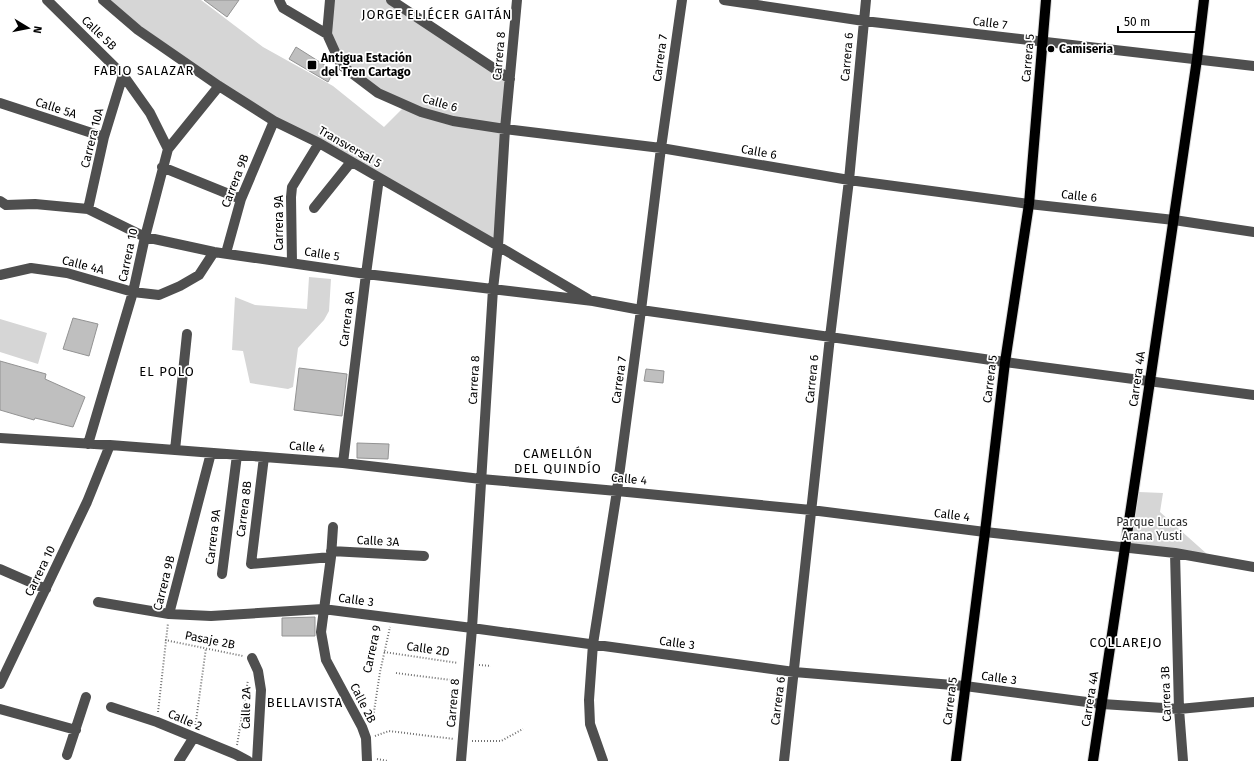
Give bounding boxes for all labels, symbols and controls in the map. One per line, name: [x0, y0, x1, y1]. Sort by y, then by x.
district label: JORGE ELIÉCER GAITÁN: [362, 7, 512, 22]
north arrow: [8, 8, 48, 48]
scale bar: [1118, 8, 1199, 34]
street label: Calle 5B: [79, 13, 119, 53]
street label: Calle 7: [972, 14, 1008, 32]
text: 50 m: [1124, 15, 1150, 29]
text: N: [30, 25, 44, 34]
street label: Carrera 8: [490, 31, 508, 81]
street label: Carrera 6: [838, 32, 856, 82]
street label: Carrera 7: [650, 33, 670, 83]
street label: Carrera 5: [1019, 33, 1037, 83]
place label: Camiseria: [1059, 42, 1113, 56]
marker: Camiseria: [1046, 44, 1056, 54]
place label: Antigua Estación del Tren Cartago: [320, 51, 412, 79]
marker: Antigua Estación del Tren Cartago: [306, 59, 318, 71]
district label: FABIO SALAZAR: [94, 63, 194, 78]
street label: Calle 6: [421, 91, 459, 115]
street label: Calle 5A: [34, 95, 79, 121]
street label: Carrera 10A: [78, 106, 106, 169]
street label: Transversal 5: [316, 123, 384, 171]
street label: Calle 6: [740, 142, 778, 162]
street label: Carrera 9B: [218, 152, 252, 210]
street label: Calle 6: [1060, 187, 1098, 205]
street label: Carrera 9A: [272, 195, 286, 251]
street label: Carrera 10: [115, 227, 141, 283]
street label: Calle 5: [303, 244, 341, 264]
street label: Calle 4A: [60, 253, 106, 277]
street label: Carrera 8A: [337, 290, 357, 348]
street label: Carrera 4A: [1126, 350, 1148, 408]
street label: Carrera 6: [802, 354, 822, 404]
street label: Carrera 5: [980, 354, 1000, 404]
street label: Carrera 8: [466, 355, 482, 405]
street label: Carrera 7: [609, 355, 629, 405]
district label: EL POLO: [139, 364, 195, 379]
street label: Calle 4: [288, 438, 326, 456]
district label: CAMELLÓN DEL QUINDÍO: [514, 446, 602, 476]
street label: Calle 4: [610, 470, 648, 488]
street label: Carrera 8B: [234, 480, 254, 538]
street label: Calle 4: [933, 506, 971, 524]
street label: Carrera 9A: [203, 508, 223, 565]
park label: Parque Lucas Arana Yusti: [1116, 515, 1188, 543]
street label: Calle 3A: [356, 533, 400, 549]
street label: Carrera 10: [22, 543, 58, 599]
street label: Carrera 9B: [150, 554, 178, 612]
street label: Calle 3: [337, 591, 375, 609]
street label: Carrera 9: [360, 624, 384, 674]
street label: Pasaje 2B: [184, 628, 236, 652]
street label: Calle 3: [658, 634, 696, 652]
district label: COLLAREJO: [1089, 635, 1163, 650]
street label: Calle 2D: [406, 639, 451, 659]
street label: Carrera 3B: [1158, 666, 1174, 722]
street label: Calle 3: [980, 669, 1018, 687]
street label: Carrera 4A: [1079, 670, 1101, 728]
street label: Carrera 6: [768, 676, 788, 726]
street label: Carrera 5: [940, 676, 960, 726]
street label: Carrera 8: [444, 678, 462, 728]
street label: Calle 2B: [347, 681, 379, 725]
street label: Calle 2A: [239, 687, 253, 729]
district label: BELLAVISTA: [267, 695, 343, 710]
street label: Calle 2: [166, 707, 204, 733]

